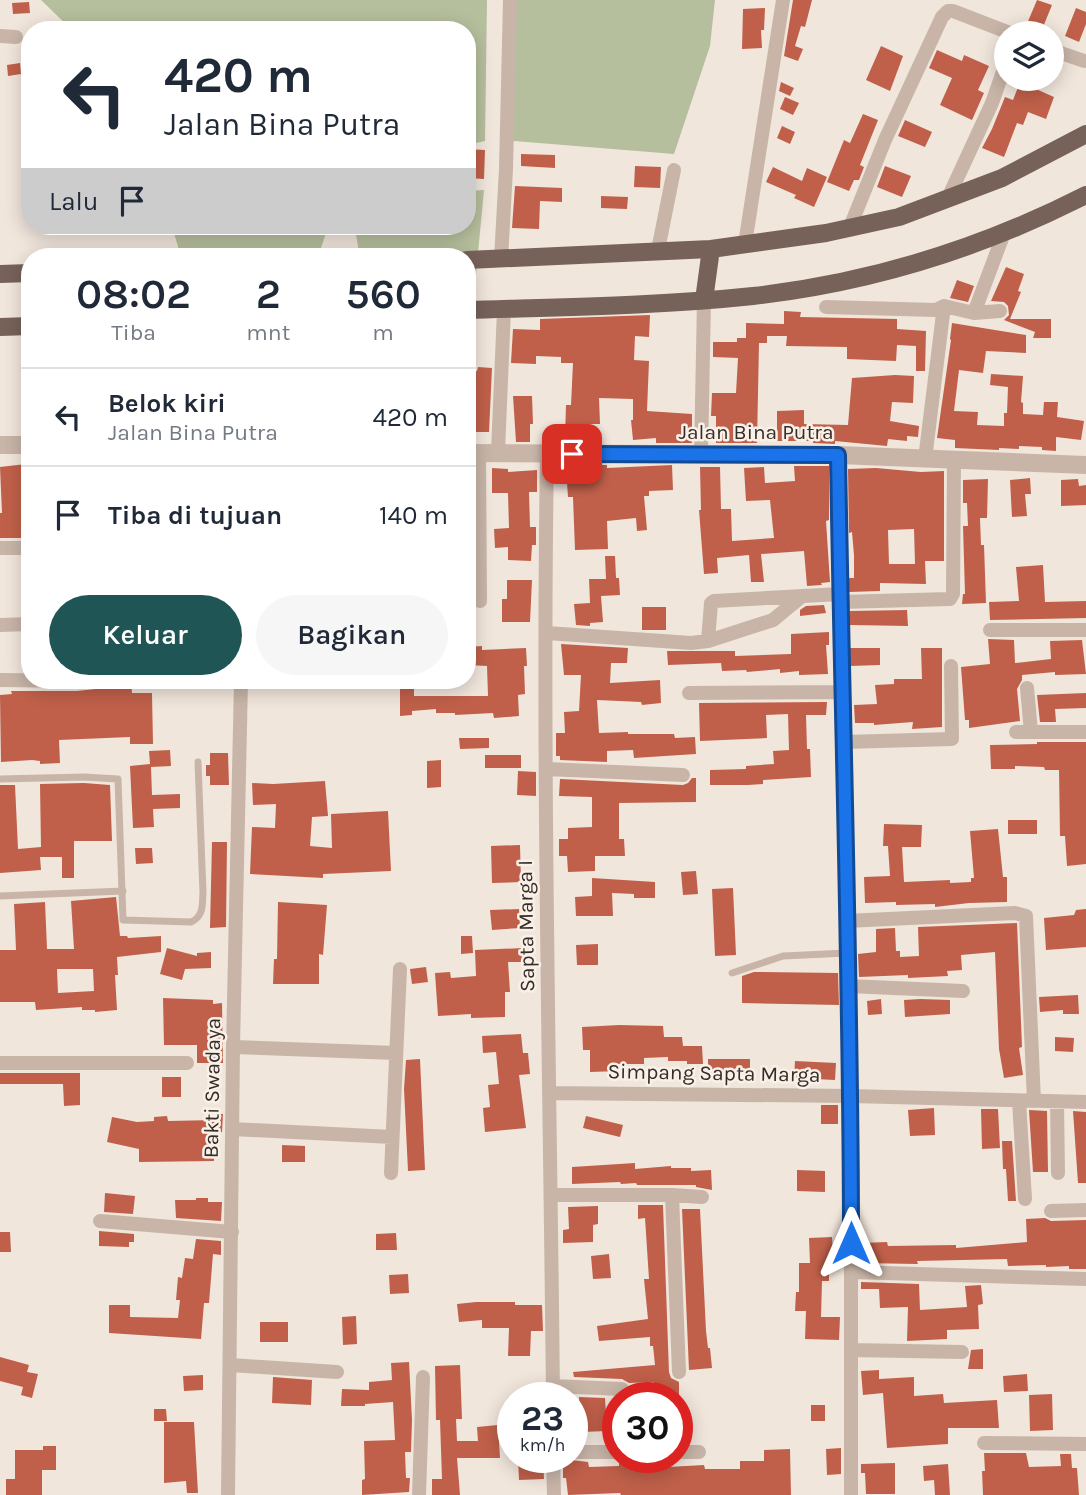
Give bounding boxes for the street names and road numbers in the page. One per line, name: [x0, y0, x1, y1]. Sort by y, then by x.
street label: Jalan Bina Putra: [678, 420, 834, 444]
street label: Sapta Marga I: [513, 860, 539, 992]
street label: Bakti Swadaya: [199, 1018, 225, 1158]
street label: Simpang Sapta Marga: [607, 1059, 821, 1087]

